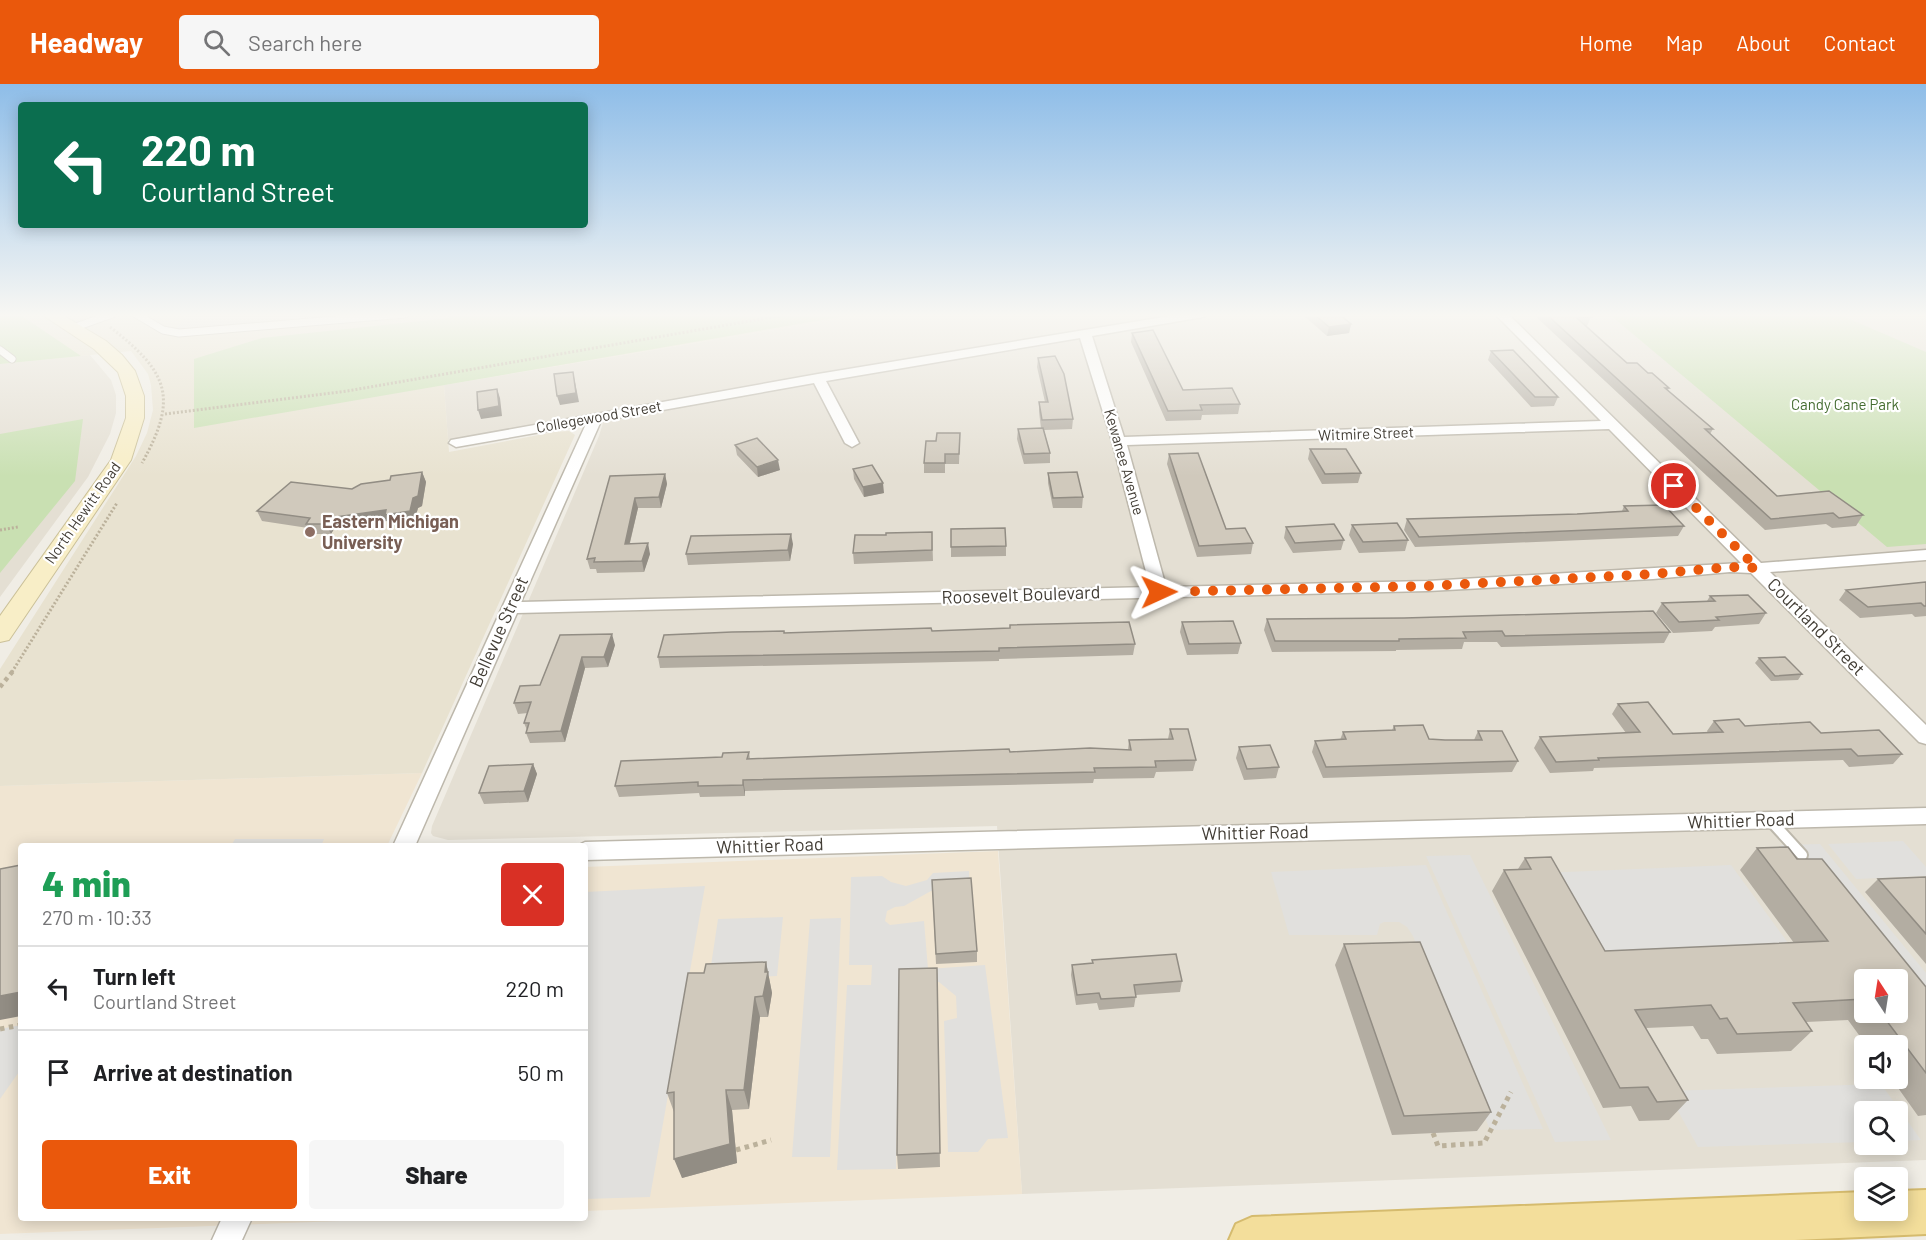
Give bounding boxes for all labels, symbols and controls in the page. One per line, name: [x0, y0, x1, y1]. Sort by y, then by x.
search box: [179, 15, 599, 69]
text: Headway: [30, 25, 143, 59]
icon: search: [200, 26, 233, 59]
text: Search here: [248, 29, 362, 55]
text: Home: [1579, 30, 1633, 55]
text: Map: [1666, 30, 1703, 55]
text: About: [1736, 30, 1791, 55]
text: Contact: [1824, 30, 1896, 55]
text: 220 m: [141, 124, 255, 174]
icon: left: [42, 126, 120, 204]
text: Courtland Street: [141, 175, 335, 207]
park label: Candy Cane Park: [1791, 395, 1899, 413]
street label: Collegewood Street: [535, 396, 663, 436]
street label: Kewanee Avenue: [1101, 407, 1149, 517]
street label: Witmire Street: [1318, 422, 1414, 444]
street label: North Hewitt Road: [40, 458, 124, 567]
pin: [1648, 460, 1699, 511]
icon: arrive: [1657, 469, 1690, 502]
place label: Eastern Michigan University: [322, 510, 459, 553]
marker: Eastern Michigan University: [303, 525, 317, 539]
position arrow: [1127, 560, 1191, 624]
street label: Bellevue Street: [464, 573, 532, 690]
street label: Courtland Street: [1763, 573, 1870, 680]
street label: Roosevelt Boulevard: [941, 580, 1101, 608]
street label: Whittier Road: [1687, 807, 1795, 833]
street label: Whittier Road: [1201, 820, 1309, 844]
street label: Whittier Road: [716, 832, 824, 858]
text: 4 min: [42, 861, 131, 904]
button: close: [501, 863, 564, 926]
text: 270 m · 10:33: [42, 905, 152, 929]
text: Turn left: [93, 963, 176, 989]
north arrow: [1854, 969, 1908, 1023]
map controls: [1854, 969, 1908, 1221]
icon: left: [42, 972, 75, 1005]
text: 220 m: [505, 975, 564, 1001]
text: Courtland Street: [93, 989, 237, 1013]
button: sound: [1854, 1035, 1908, 1089]
icon: arrive: [42, 1056, 75, 1089]
text: Arrive at destination: [93, 1059, 292, 1085]
text: 50 m: [518, 1059, 564, 1085]
button: search: [1854, 1101, 1908, 1155]
button: Exit: [42, 1140, 297, 1209]
button: Share: [309, 1140, 564, 1209]
button: layers: [1854, 1167, 1908, 1221]

